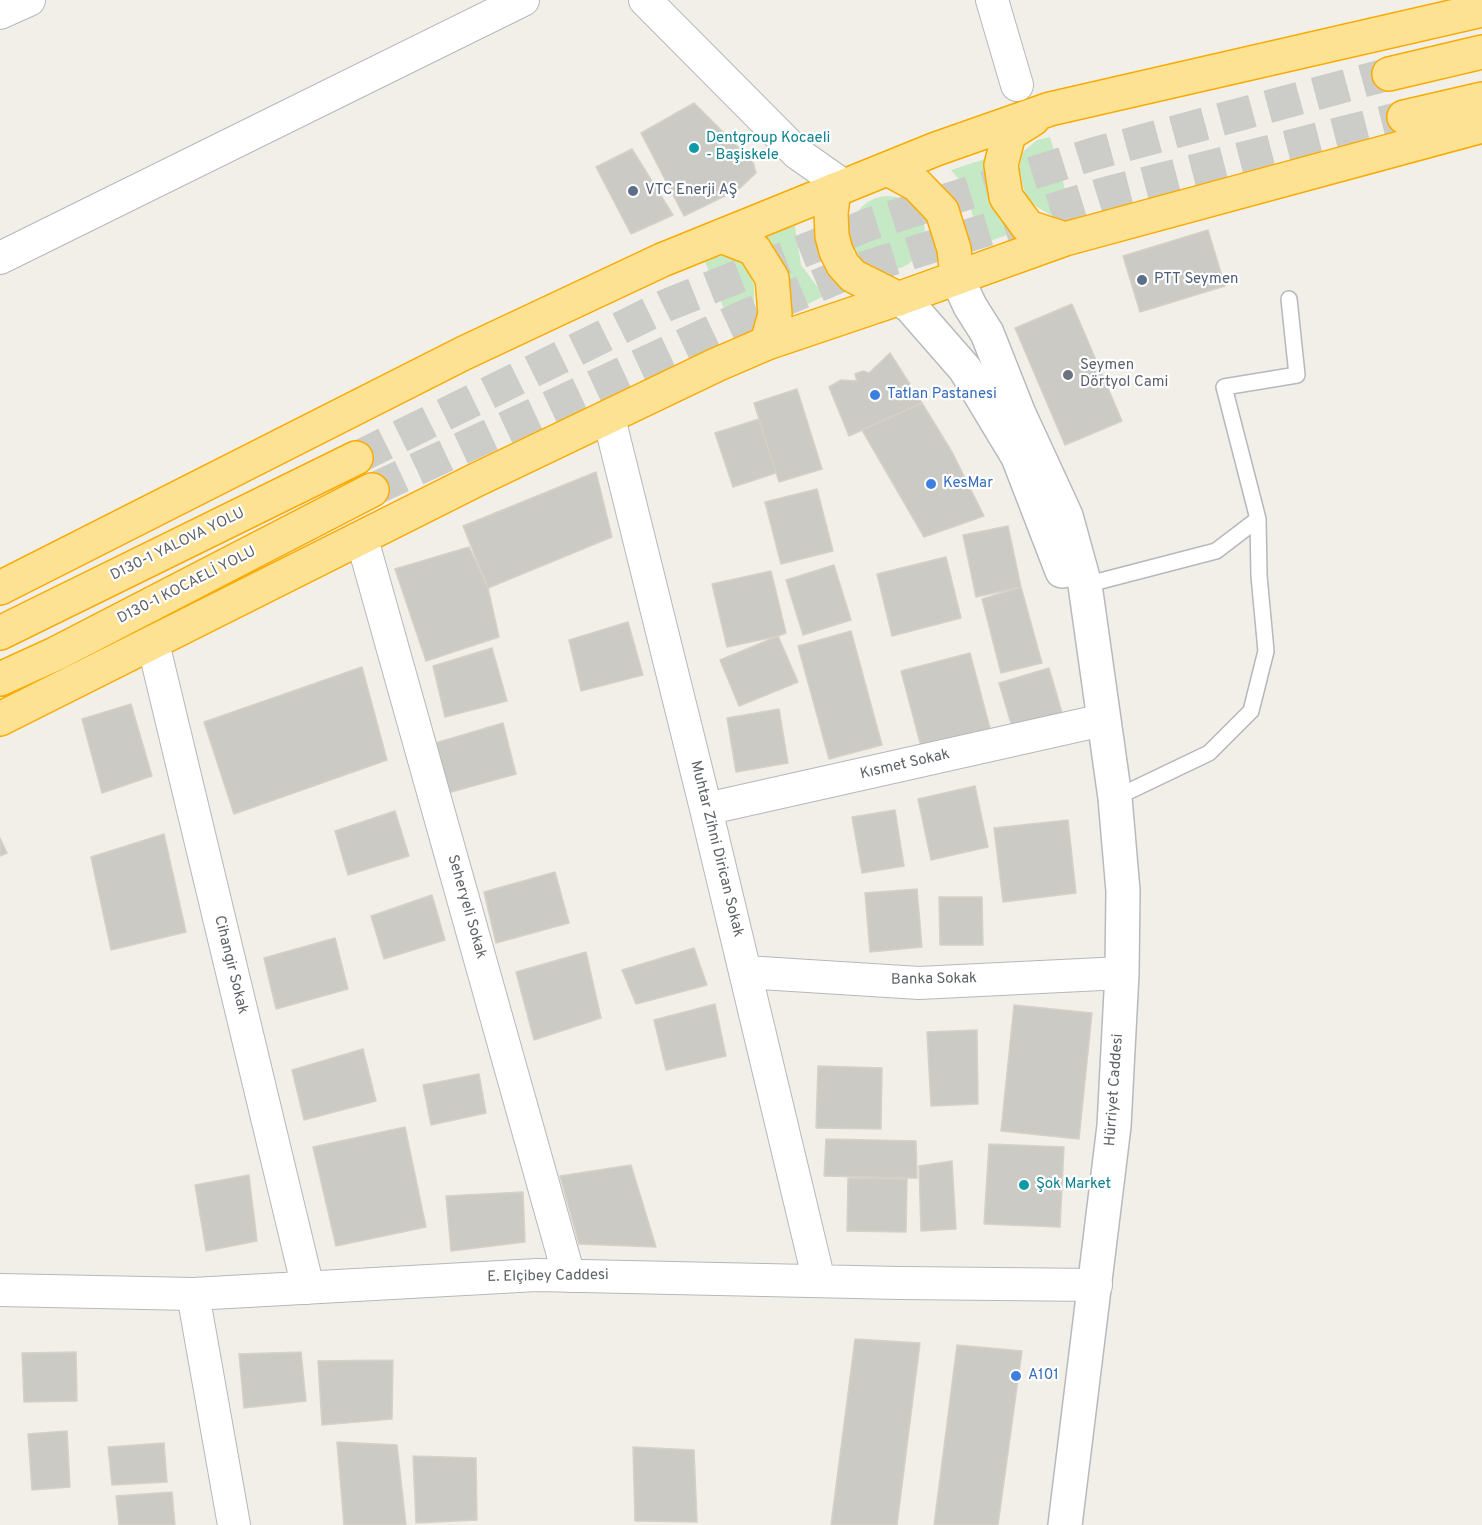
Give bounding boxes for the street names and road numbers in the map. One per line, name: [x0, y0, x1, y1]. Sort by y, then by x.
street label: D130-1 YALOVA YOLU: [108, 505, 248, 585]
street label: D130-1 KOCAELİ YOLU: [115, 543, 259, 629]
street label: Kısmet Sokak: [858, 746, 952, 784]
street label: Muhtar Zihni Dirican Sokak: [685, 759, 747, 939]
street label: Seheryeli Sokak: [443, 853, 489, 961]
street label: Cihangir Sokak: [209, 914, 251, 1016]
street label: Banka Sokak: [891, 970, 977, 990]
street label: Hürriyet Caddesi: [1102, 1033, 1128, 1147]
street label: E. Elçibey Caddesi: [487, 1267, 609, 1287]

